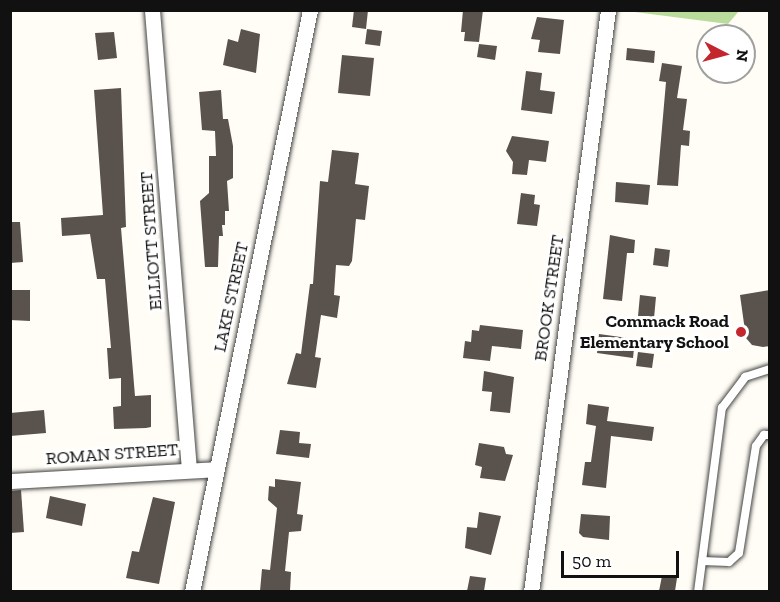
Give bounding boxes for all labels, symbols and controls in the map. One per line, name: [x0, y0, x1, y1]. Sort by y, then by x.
north arrow: [696, 24, 756, 84]
text: N: [732, 49, 752, 63]
street label: ELLIOTT STREET: [135, 171, 167, 311]
street label: BROOK STREET: [529, 233, 569, 363]
street label: LAKE STREET: [209, 240, 253, 354]
place label: Commack Road Elementary School: [579, 311, 729, 354]
marker: Commack Road Elementary School: [734, 325, 748, 339]
street label: ROMAN STREET: [45, 439, 179, 469]
scale bar: [564, 539, 682, 577]
text: 50 m: [572, 550, 611, 572]

